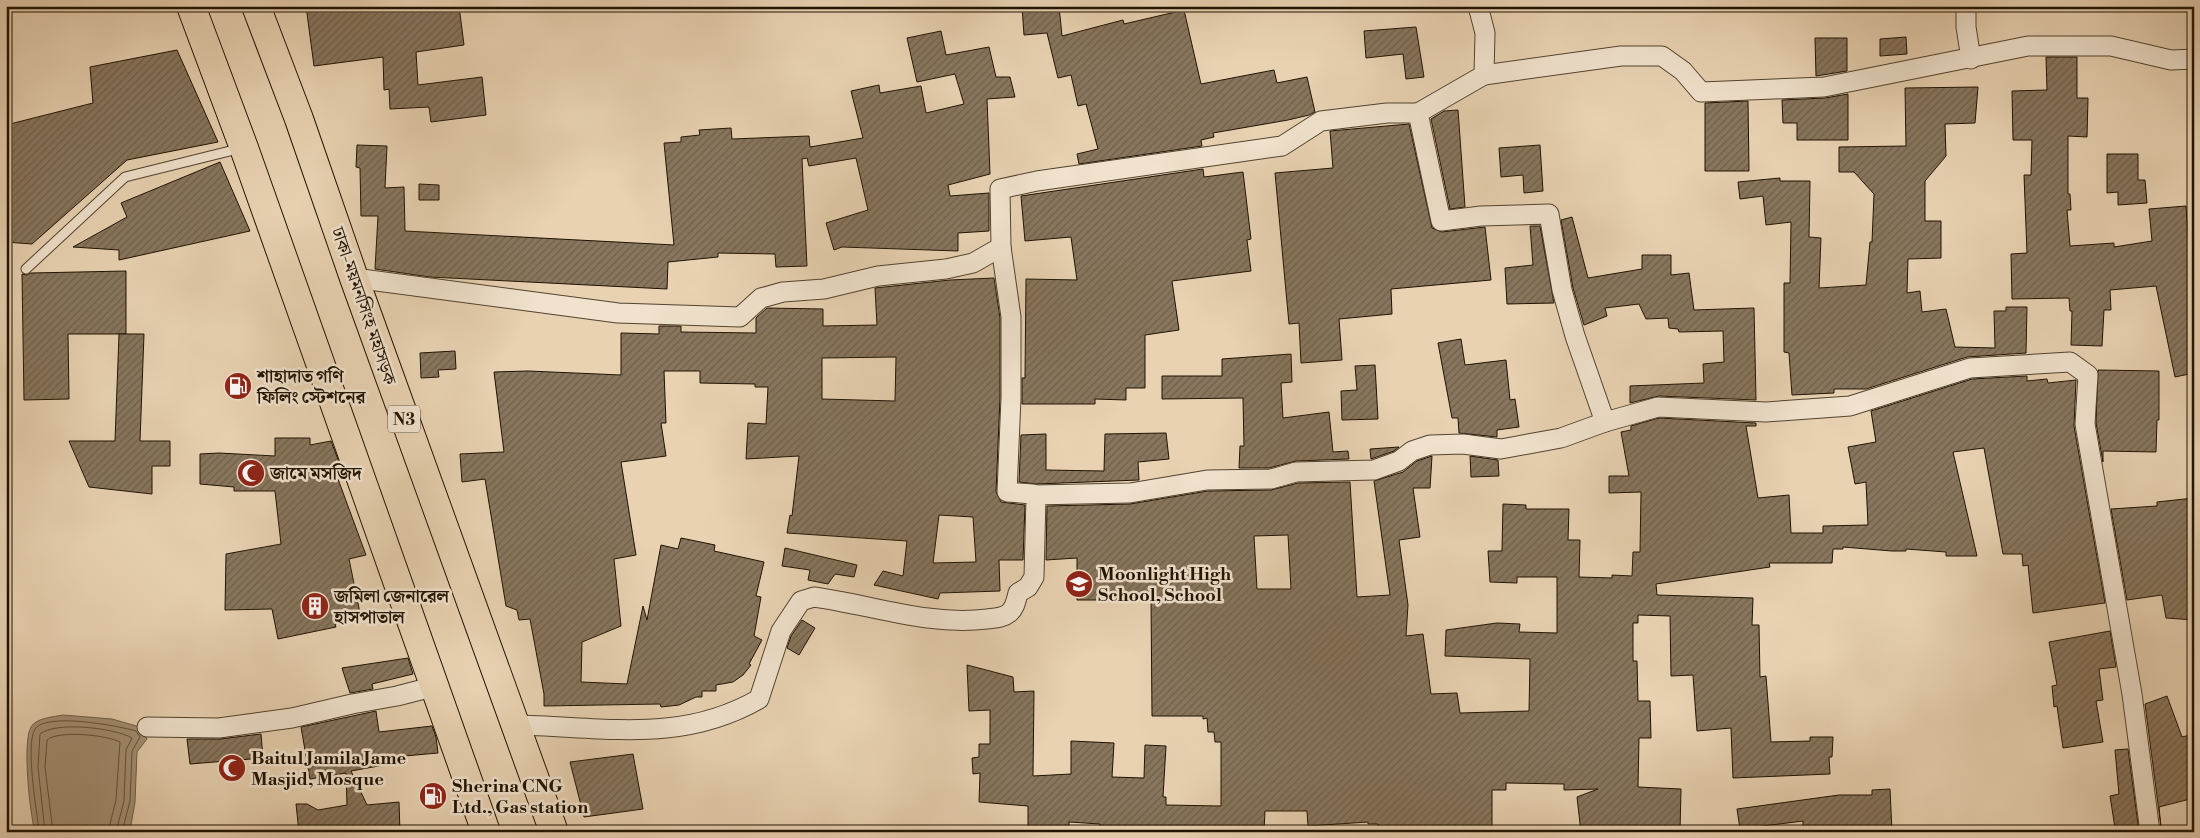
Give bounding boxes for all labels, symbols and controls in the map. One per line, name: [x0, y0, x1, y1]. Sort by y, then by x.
street label: ঢাকা-ময়মনসিংহ মহাসড়ক: [325, 223, 402, 389]
place label: শাহাদাত গণি ফিলিং স্টেশনের: [256, 365, 367, 409]
fuel station icon: শাহাদাত গণি ফিলিং স্টেশনের: [223, 371, 253, 401]
road number: N3: [388, 406, 420, 432]
mosque icon: জামে মসজিদ: [236, 458, 266, 488]
place label: জামে মসজিদ: [269, 462, 363, 485]
place label: Moonlight High School, School: [1098, 563, 1231, 607]
school or university icon: Moonlight High School, School: [1064, 569, 1094, 599]
place label: জমিলা জেনারেল হাসপাতাল: [333, 585, 450, 629]
building icon: জমিলা জেনারেল হাসপাতাল: [300, 591, 330, 621]
place label: Baitul Jamila Jame Masjid, Mosque: [251, 747, 407, 791]
mosque icon: Baitul Jamila Jame Masjid, Mosque: [217, 753, 247, 783]
place label: Sherina CNG Ltd., Gas station: [452, 775, 588, 819]
fuel station icon: Sherina CNG Ltd., Gas station: [418, 781, 448, 811]

